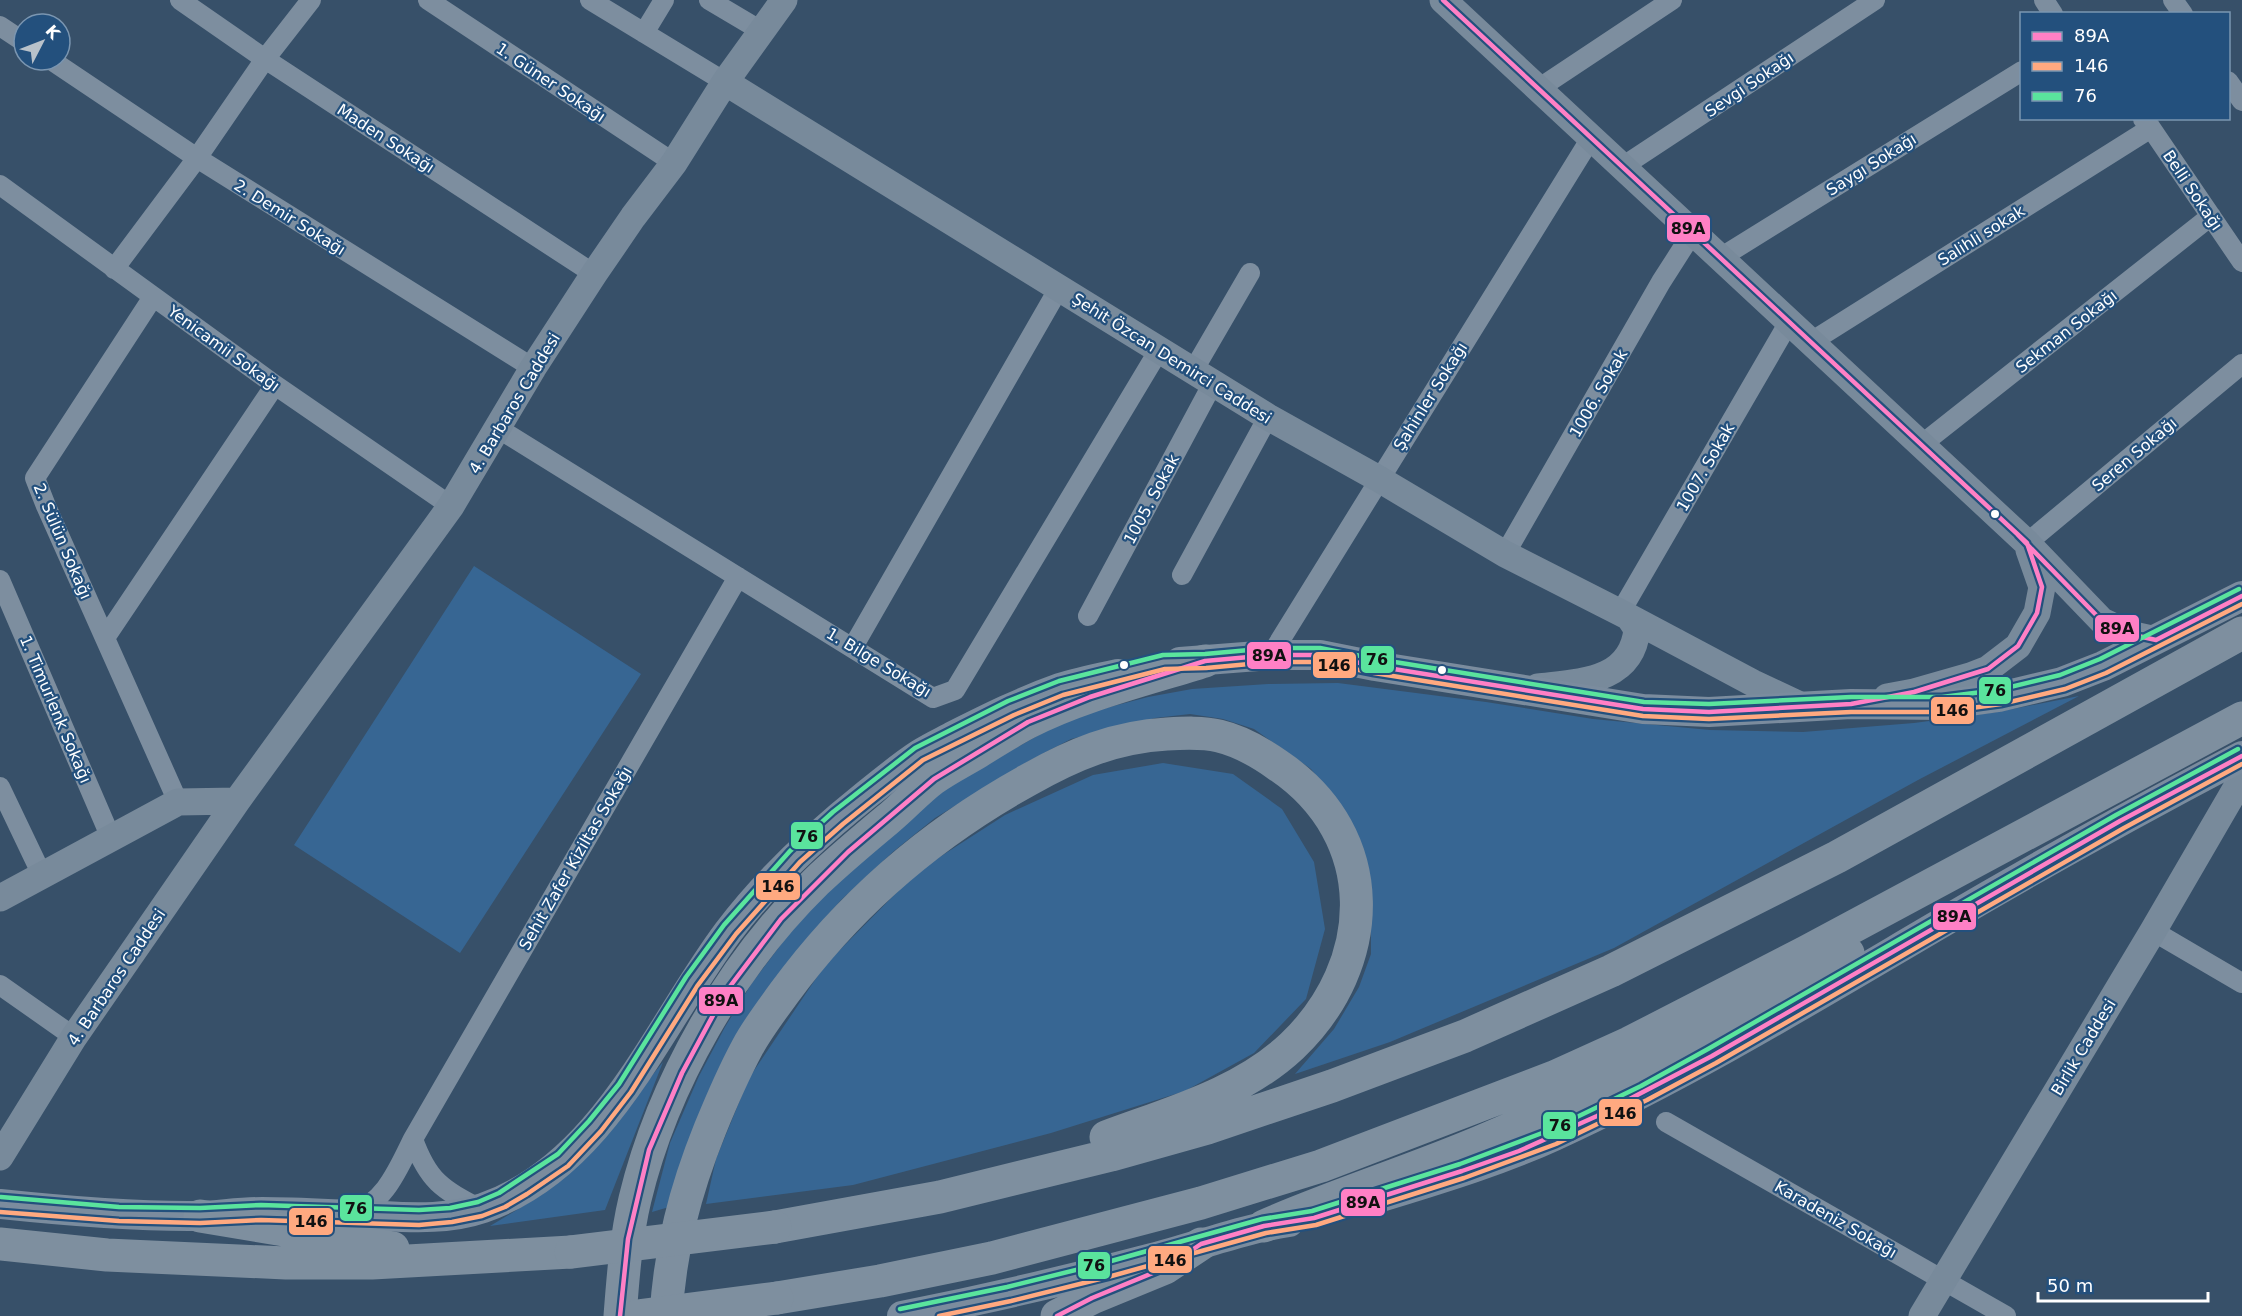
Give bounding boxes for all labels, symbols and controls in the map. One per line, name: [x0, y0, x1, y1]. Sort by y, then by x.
north arrow: [12, 12, 72, 72]
legend: [2020, 12, 2230, 120]
text: K: [42, 21, 64, 44]
text: 89A: [2074, 25, 2110, 46]
street label: 1. Güner Sokağı: [492, 39, 609, 126]
street label: Sevgi Sokağı: [1701, 48, 1797, 121]
text: 146: [2074, 55, 2108, 76]
text: 76: [2074, 85, 2097, 106]
street label: Maden Sokağı: [334, 100, 438, 177]
street label: Saygı Sokağı: [1823, 129, 1920, 200]
street label: Belli Sokağı: [2159, 147, 2226, 234]
street label: 2. Demir Sokağı: [231, 176, 349, 259]
street label: Salihli sokak: [1934, 201, 2029, 270]
line badge: 89A: [1666, 214, 1711, 243]
text: 89A: [1671, 219, 1706, 238]
street label: Sekman Sokağı: [2012, 286, 2121, 377]
street label: Şehit Özcan Demirci Caddesi: [1069, 289, 1275, 428]
street label: Yenicamii Sokağı: [163, 301, 283, 395]
street label: 4. Barbaros Caddesi: [465, 329, 564, 477]
street label: Şahinler Sokağı: [1390, 339, 1471, 454]
street label: 1006. Sokak: [1565, 345, 1632, 441]
street label: Seren Sokağı: [2088, 413, 2181, 495]
street label: 1007. Sokak: [1672, 419, 1739, 515]
street label: 1005. Sokak: [1120, 450, 1183, 547]
street label: 2. Sülün Sokağı: [30, 481, 95, 602]
unlabelled marker: [1989, 508, 2001, 520]
line badge: 89A: [2094, 614, 2140, 643]
text: 89A: [2100, 619, 2135, 638]
street label: 1. Bilge Sokağı: [823, 624, 934, 701]
street label: 1. Timurlenk Sokağı: [16, 633, 95, 786]
line badge: 89A: [1246, 641, 1292, 670]
line badge: 76: [1360, 645, 1395, 674]
text: 89A: [1252, 646, 1287, 665]
text: 76: [1366, 650, 1388, 669]
line badge: 146: [1312, 651, 1357, 679]
text: 146: [1317, 656, 1351, 675]
unlabelled marker: [1118, 659, 1130, 671]
unlabelled marker: [1436, 664, 1448, 676]
line badge: 76: [1978, 676, 2012, 705]
text: 76: [1984, 681, 2006, 700]
line badge: 146: [1930, 696, 1975, 725]
text: 146: [1935, 701, 1969, 720]
street label: Sehit Zafer Kiziltas Sokağı: [515, 763, 636, 953]
line badge: 76: [790, 821, 824, 850]
text: 76: [796, 827, 818, 846]
line badge: 146: [755, 872, 801, 901]
text: 146: [761, 877, 795, 896]
line badge: 89A: [1932, 902, 1977, 931]
street label: 4. Barbaros Caddesi: [64, 905, 169, 1049]
text: 89A: [1937, 907, 1972, 926]
line badge: 89A: [698, 986, 744, 1015]
text: 89A: [704, 991, 739, 1010]
street label: Birlik Caddesi: [2047, 996, 2120, 1099]
line badge: 146: [1598, 1098, 1643, 1127]
text: 146: [1603, 1104, 1637, 1123]
line badge: 76: [1542, 1111, 1577, 1140]
text: 76: [1549, 1116, 1571, 1135]
street label: Karadeniz Sokağı: [1771, 1177, 1900, 1262]
line badge: 89A: [1340, 1188, 1386, 1217]
text: 89A: [1346, 1193, 1381, 1212]
line badge: 76: [339, 1194, 373, 1222]
text: 76: [345, 1199, 367, 1218]
line badge: 146: [288, 1207, 334, 1236]
text: 146: [294, 1212, 328, 1231]
line badge: 146: [1147, 1245, 1193, 1274]
line badge: 76: [1077, 1251, 1111, 1280]
text: 146: [1153, 1251, 1187, 1270]
text: 76: [1083, 1256, 1105, 1275]
scale bar: [2038, 1265, 2208, 1303]
text: 50 m: [2047, 1275, 2093, 1296]

